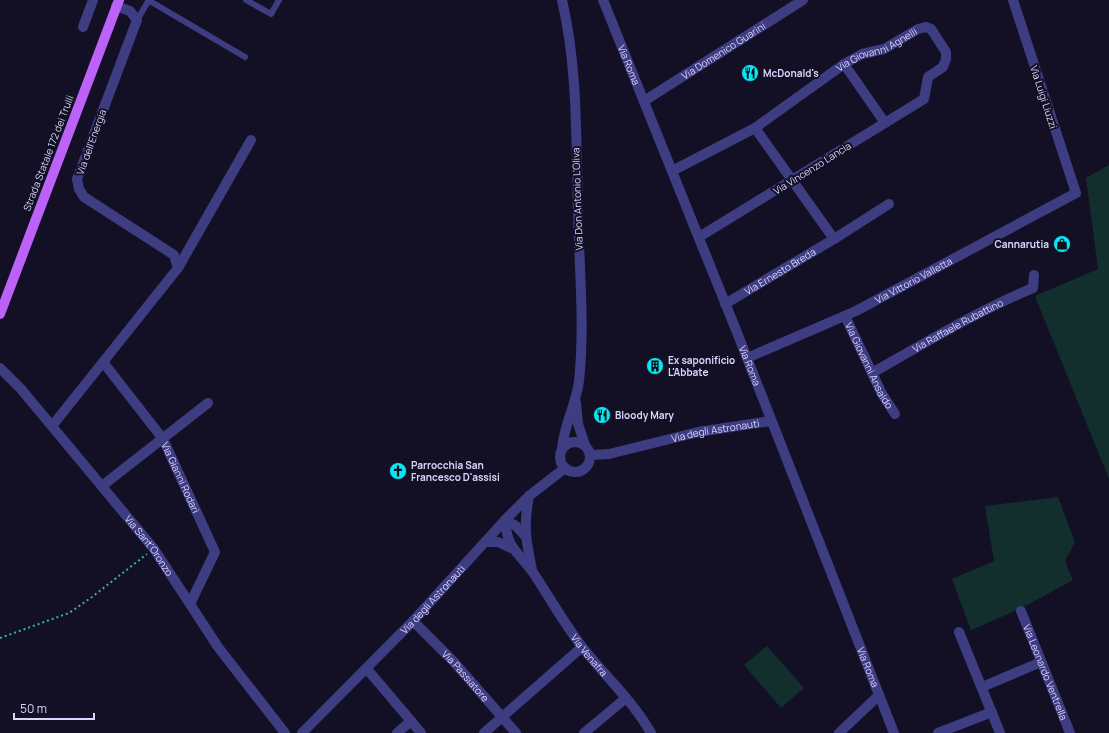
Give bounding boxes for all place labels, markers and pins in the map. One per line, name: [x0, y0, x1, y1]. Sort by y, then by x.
restaurant icon: McDonald's: [740, 63, 760, 83]
place label: McDonald's: [763, 66, 819, 80]
shop icon: Cannarutia: [1052, 234, 1072, 254]
place label: Cannarutia: [994, 237, 1049, 251]
place label: Ex saponificio L'Abbate: [668, 353, 735, 379]
building icon: Ex saponificio L'Abbate: [645, 356, 665, 376]
restaurant icon: Bloody Mary: [592, 405, 612, 425]
place label: Bloody Mary: [615, 408, 674, 422]
place label: Parrocchia San Francesco D'assisi: [411, 458, 500, 484]
church icon: Parrocchia San Francesco D'assisi: [388, 461, 408, 481]

